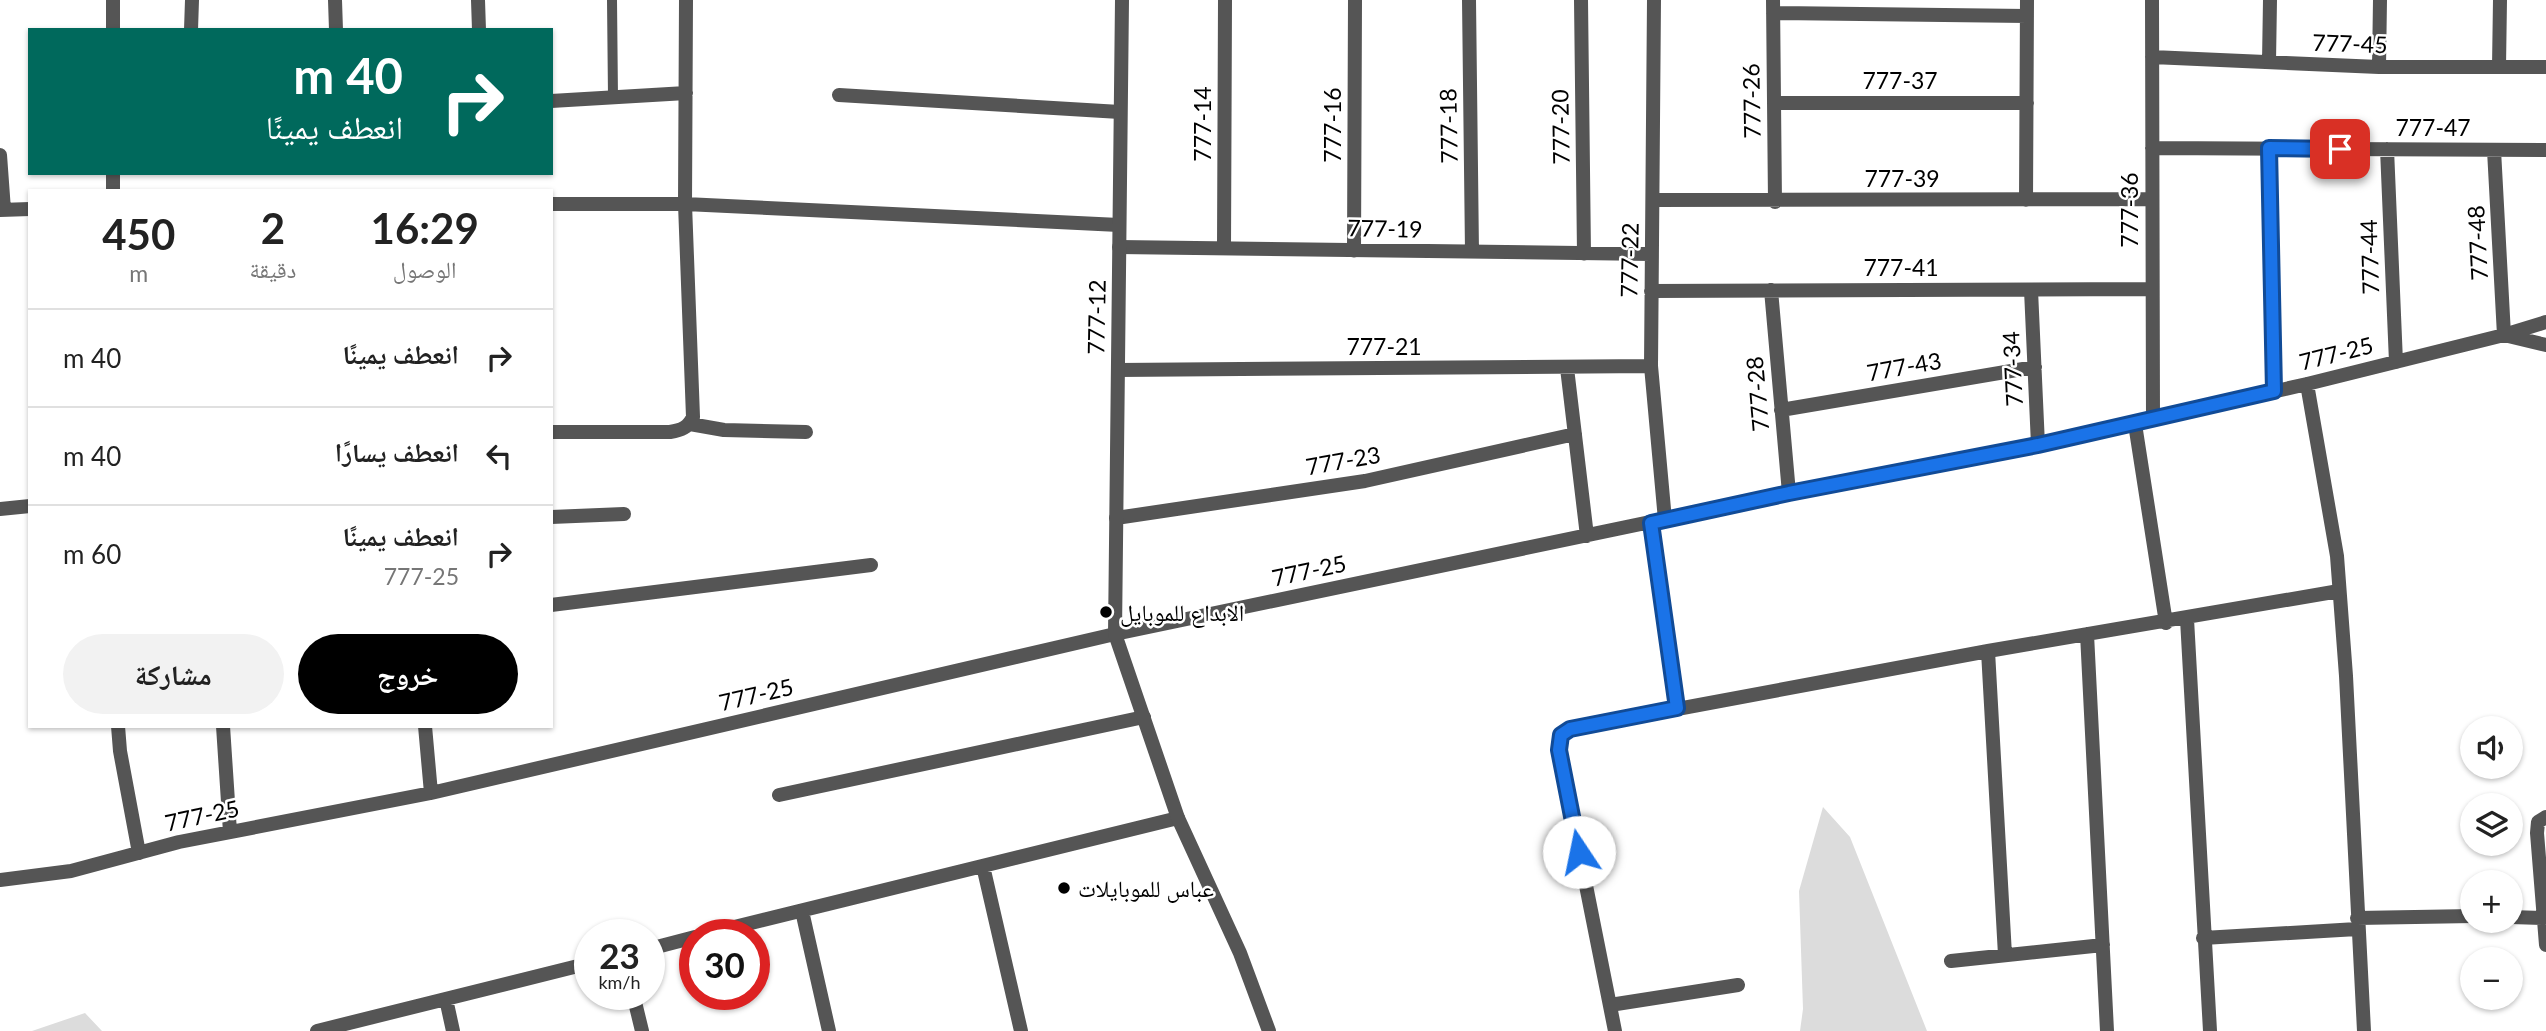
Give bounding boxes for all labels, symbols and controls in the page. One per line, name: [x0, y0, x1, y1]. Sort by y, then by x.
street label: 777-45: [2312, 28, 2388, 58]
text: 40 m: [293, 46, 403, 104]
icon: right: [427, 56, 518, 147]
street label: 777-26: [1736, 63, 1766, 139]
street label: 777-37: [1862, 66, 1938, 94]
street label: 777-14: [1188, 86, 1216, 162]
street label: 777-16: [1318, 87, 1346, 163]
street label: 777-18: [1433, 88, 1463, 164]
street label: 777-20: [1545, 89, 1575, 165]
text: انعطف يمينًا: [266, 107, 403, 146]
street label: 777-47: [2395, 113, 2471, 141]
pin: [2310, 119, 2370, 179]
icon: arrive: [2321, 130, 2359, 168]
street label: 777-39: [1864, 164, 1940, 192]
street label: 777-36: [2115, 172, 2143, 248]
text: 2: [261, 203, 285, 253]
text: 16:29: [371, 203, 479, 253]
street label: 777-48: [2461, 205, 2493, 281]
text: 450: [102, 209, 175, 259]
street label: 777-19: [1347, 213, 1423, 243]
street label: 777-44: [2354, 219, 2384, 295]
street label: 777-22: [1614, 222, 1644, 298]
street label: 777-41: [1863, 253, 1939, 281]
text: دقيقة: [250, 255, 296, 283]
text: الوصول: [393, 255, 456, 283]
text: m: [129, 259, 148, 287]
street label: 777-12: [1081, 279, 1111, 355]
street label: 777-25: [2296, 330, 2376, 376]
street label: 777-34: [1996, 331, 2028, 407]
street label: 777-21: [1346, 332, 1422, 360]
text: انعطف يمينًا: [342, 338, 459, 370]
icon: right: [480, 339, 518, 377]
text: 40 m: [63, 342, 121, 374]
street label: 777-43: [1865, 346, 1943, 386]
street label: 777-28: [1740, 355, 1774, 433]
text: انعطف يسارًا: [335, 436, 459, 468]
icon: left: [480, 437, 518, 475]
text: 40 m: [63, 440, 121, 472]
street label: 777-23: [1304, 440, 1382, 480]
text: انعطف يمينًا: [342, 520, 459, 552]
icon: right: [480, 535, 518, 573]
text: 60 m: [63, 538, 121, 570]
street label: 777-25: [1269, 548, 1349, 592]
text: 777-25: [384, 562, 459, 590]
place label: الابداع للموبايل: [1120, 598, 1244, 628]
marker: الابداع للموبايل: [1098, 604, 1114, 620]
button: مشاركة: [63, 634, 284, 714]
button: خروج: [298, 634, 518, 714]
street label: 777-25: [716, 672, 796, 716]
map controls: [2460, 716, 2523, 1010]
button: sound: [2460, 716, 2523, 779]
street label: 777-25: [162, 793, 242, 837]
button: layers: [2460, 793, 2523, 856]
position arrow: [1542, 815, 1616, 889]
button: +: [2460, 870, 2523, 933]
place label: عباس للموبايلات: [1078, 874, 1214, 903]
marker: عباس للموبايلات: [1056, 880, 1072, 896]
speed limit sign: 30: [679, 919, 770, 1010]
text: 23: [599, 934, 640, 976]
button: −: [2460, 947, 2523, 1010]
text: km/h: [598, 971, 641, 993]

